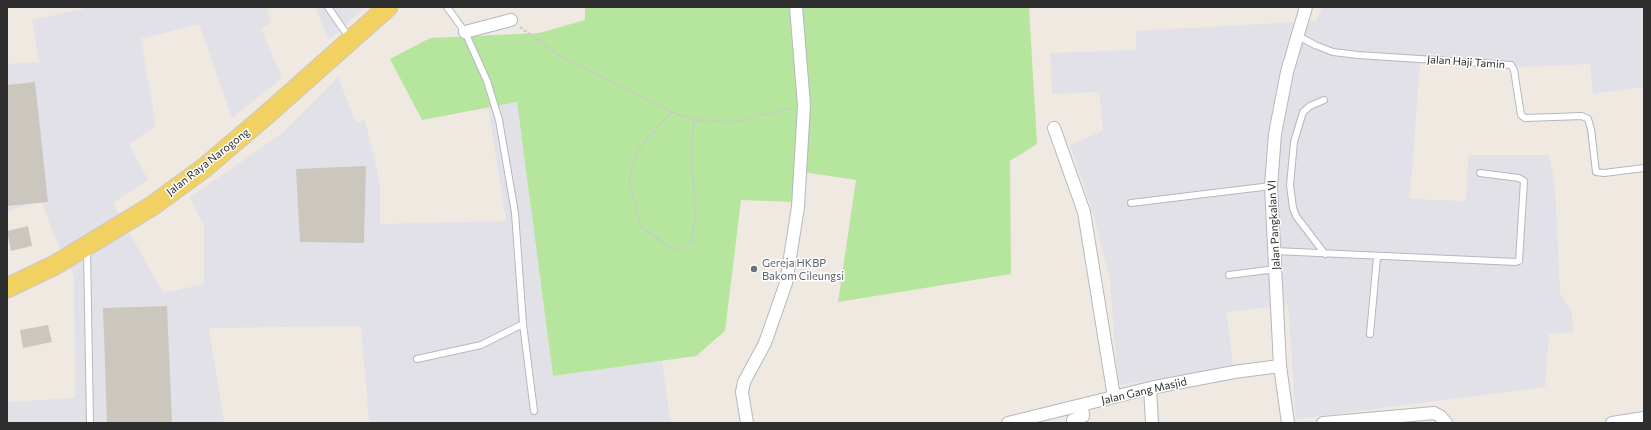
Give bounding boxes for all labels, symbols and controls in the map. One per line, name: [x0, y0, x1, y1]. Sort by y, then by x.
street label: Jalan Haji Tamin: [1427, 53, 1505, 71]
street label: Jalan Raya Narogong: [164, 125, 252, 199]
street label: Jalan Pangkalan VI: [1265, 180, 1283, 270]
place label: Gereja HKBP Bakom Cileungsi: [762, 256, 844, 282]
marker: Gereja HKBP Bakom Cileungsi: [749, 264, 759, 274]
street label: Jalan Gang Masjid: [1100, 375, 1188, 407]

